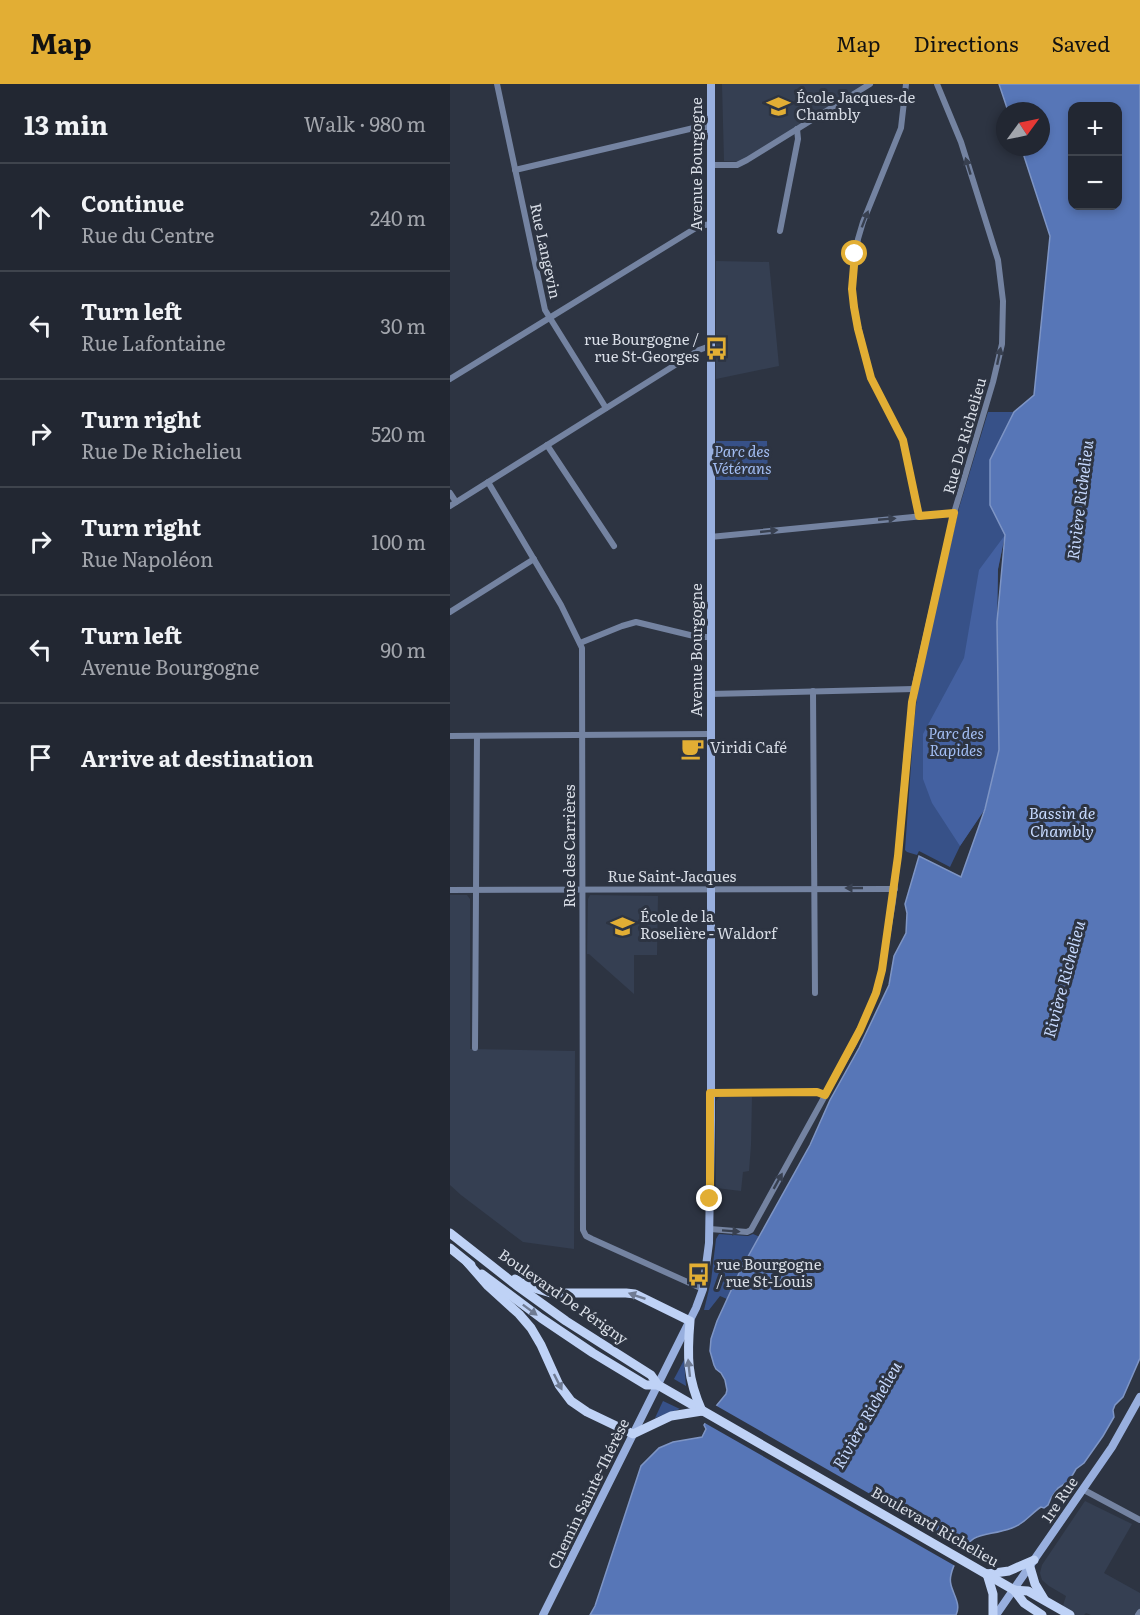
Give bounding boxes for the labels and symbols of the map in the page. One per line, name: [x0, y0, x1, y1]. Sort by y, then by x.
place label: École Jacques-de Chambly: [796, 85, 915, 125]
school or university icon: École Jacques-de Chambly: [765, 94, 791, 120]
street label: Avenue Bourgogne: [684, 97, 707, 231]
north arrow: [996, 102, 1050, 156]
one-way arrow: [963, 157, 972, 175]
street label: Rue Langevin: [525, 201, 568, 301]
one-way arrow: [860, 210, 870, 228]
route start: [841, 240, 867, 266]
place label: rue Bourgogne / rue St-Georges: [584, 327, 700, 367]
bus stop icon: rue Bourgogne / rue St-Georges: [704, 336, 730, 362]
one-way arrow: [995, 346, 1004, 365]
street label: Rue De Richelieu: [936, 374, 991, 497]
water label: Rivière Richelieu: [1060, 438, 1098, 561]
park label: Parc des Vétérans: [712, 439, 772, 479]
one-way arrow: [878, 514, 897, 524]
one-way arrow: [759, 526, 778, 536]
street label: Avenue Bourgogne: [684, 583, 707, 717]
park label: Parc des Rapides: [928, 721, 984, 761]
cafe icon: Viridi Café: [679, 735, 705, 761]
place label: Viridi Café: [710, 735, 787, 758]
street label: Rue des Carrières: [557, 784, 580, 908]
water label: Bassin de Chambly: [1029, 800, 1095, 842]
street label: Rue Saint-Jacques: [608, 864, 737, 887]
one-way arrow: [844, 883, 863, 893]
place label: École de la Roselière - Waldorf: [640, 904, 778, 944]
school or university icon: École de la Roselière - Waldorf: [609, 913, 635, 939]
water label: Rivière Richelieu: [1036, 917, 1090, 1040]
one-way arrow: [773, 1173, 783, 1190]
route end: [696, 1185, 722, 1211]
one-way arrow: [721, 1226, 740, 1235]
street label: Boulevard De Périgny: [494, 1242, 634, 1349]
place label: rue Bourgogne / rue St-Louis: [716, 1252, 822, 1292]
bus stop icon: rue Bourgogne / rue St-Louis: [685, 1261, 711, 1287]
one-way arrow: [628, 1291, 646, 1301]
one-way arrow: [522, 1304, 538, 1316]
water label: Rivière Richelieu: [826, 1356, 907, 1473]
one-way arrow: [684, 1359, 694, 1378]
one-way arrow: [553, 1374, 563, 1391]
street label: Chemin Sainte-Thérèse: [541, 1414, 634, 1572]
street label: 1re Rue: [1035, 1471, 1083, 1527]
street label: Boulevard Richelieu: [868, 1480, 1004, 1572]

